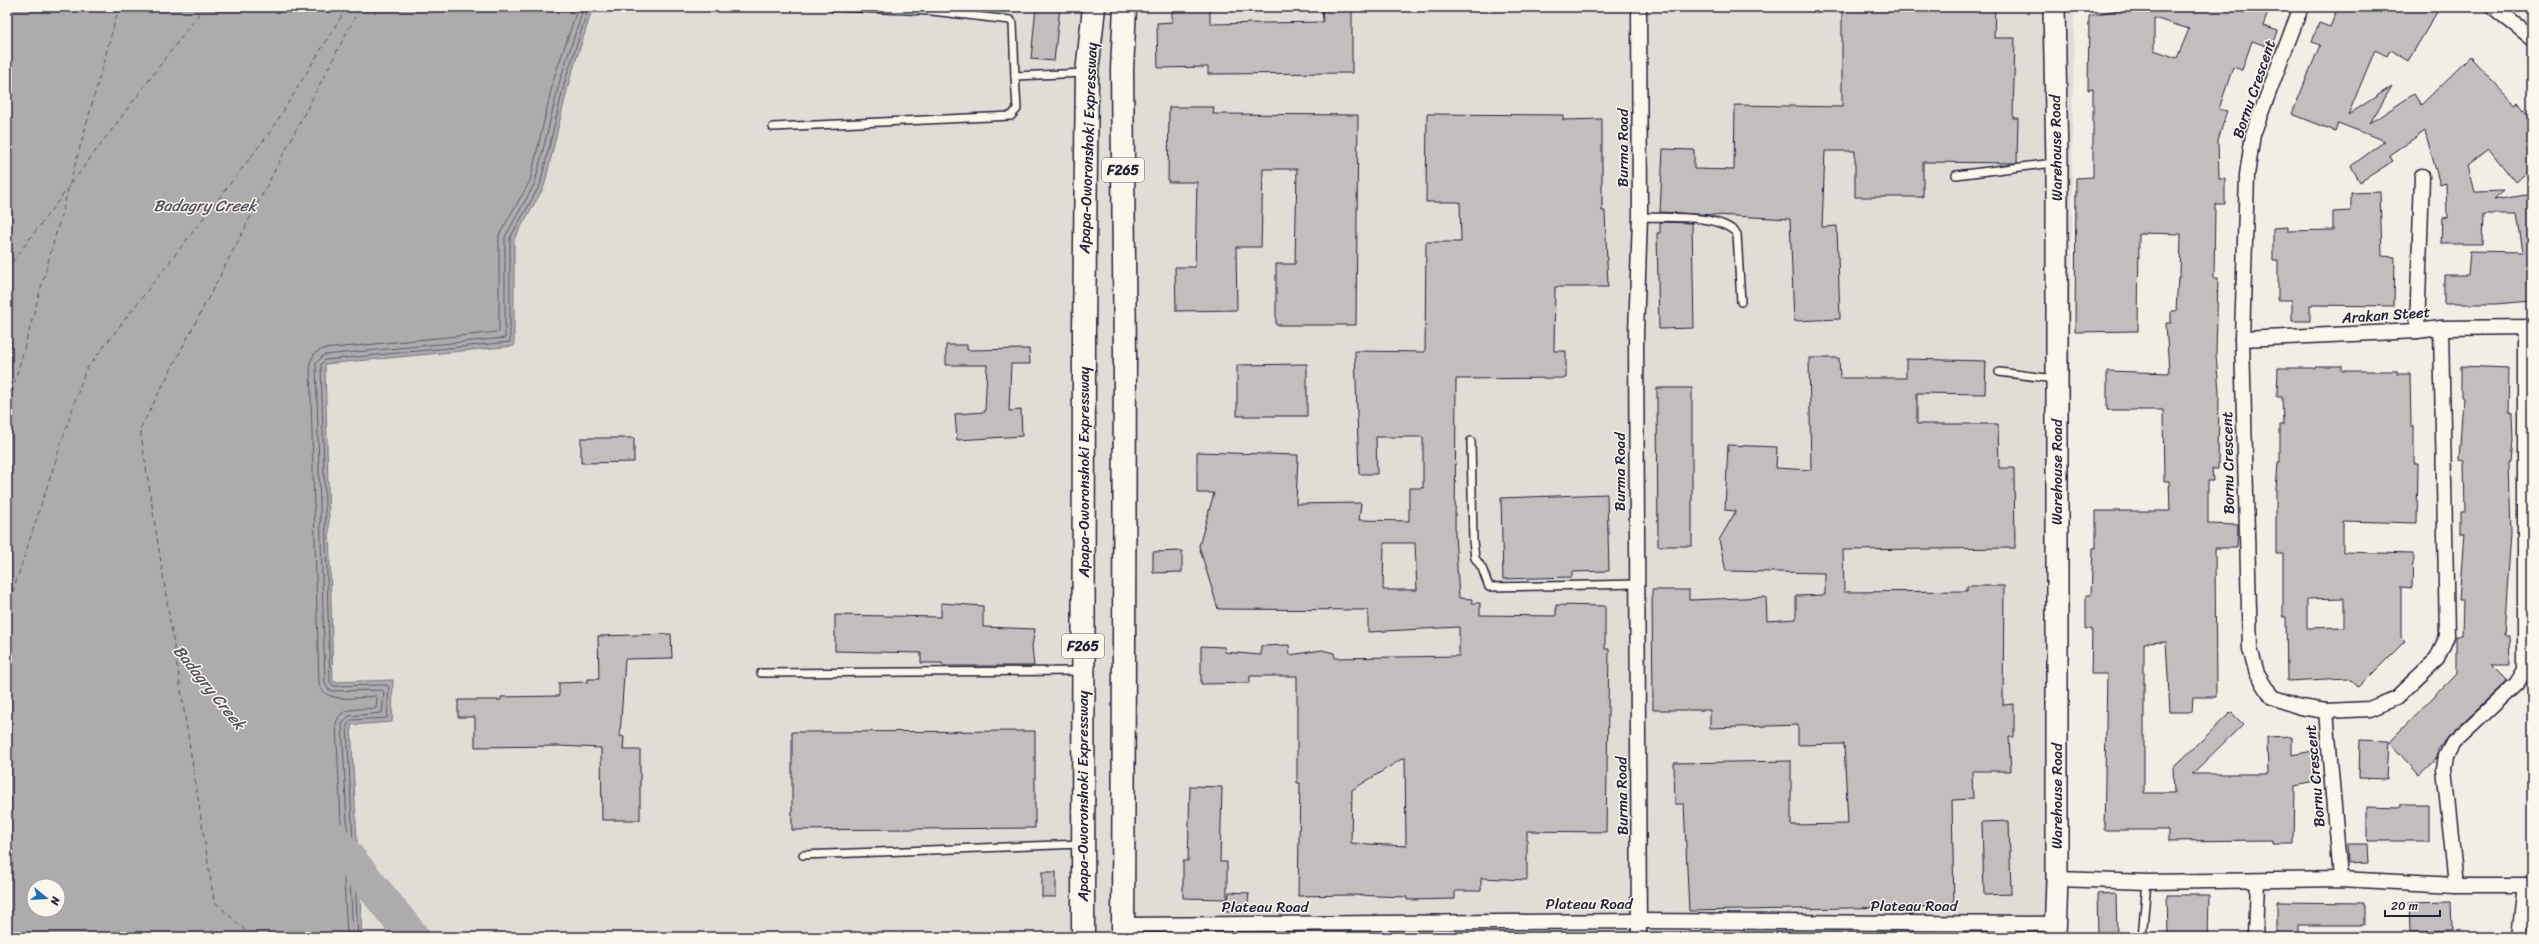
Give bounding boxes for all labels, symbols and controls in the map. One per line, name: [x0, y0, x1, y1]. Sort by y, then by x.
street label: Bornu Crescent: [2225, 36, 2283, 142]
street label: Apapa-Oworonshoki Expressway: [1071, 42, 1105, 255]
street label: Warehouse Road: [2042, 94, 2070, 201]
street label: Burma Road: [1610, 108, 1636, 187]
road number: F265: [1102, 158, 1144, 182]
water label: Badagry Creek: [153, 191, 258, 220]
street label: Arakan Steet: [2340, 299, 2432, 331]
street label: Apapa-Oworonshoki Expressway: [1071, 366, 1097, 579]
street label: Bornu Crescent: [2214, 411, 2242, 515]
street label: Warehouse Road: [2044, 418, 2070, 525]
street label: Burma Road: [1607, 432, 1633, 511]
road number: F265: [1062, 634, 1104, 658]
water label: Badagry Creek: [166, 638, 254, 738]
street label: Apapa-Oworonshoki Expressway: [1070, 690, 1096, 903]
street label: Bornu Crescent: [2298, 723, 2332, 828]
street label: Warehouse Road: [2044, 742, 2070, 849]
street label: Burma Road: [1608, 755, 1636, 836]
north arrow: [26, 878, 66, 918]
street label: Plateau Road: [1546, 891, 1633, 917]
scale bar: [2385, 892, 2440, 918]
text: N: [45, 893, 66, 908]
street label: Plateau Road: [1871, 893, 1958, 919]
street label: Plateau Road: [1222, 894, 1309, 920]
text: 20 m: [2391, 895, 2418, 917]

